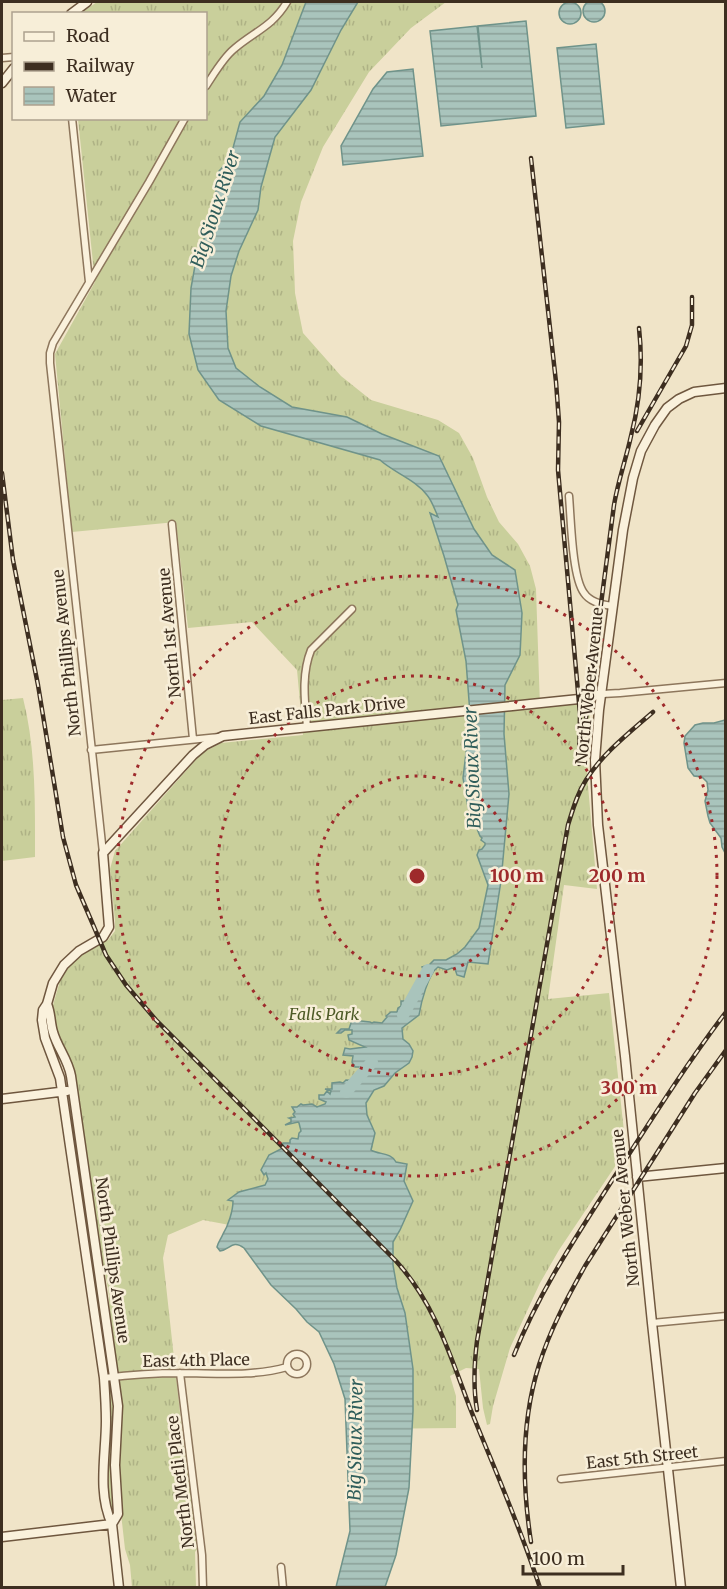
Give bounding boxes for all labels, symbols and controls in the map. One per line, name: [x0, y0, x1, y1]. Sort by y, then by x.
legend: [12, 12, 207, 120]
text: Road: [66, 24, 110, 47]
text: Railway: [66, 54, 135, 77]
text: Water: [65, 84, 117, 107]
water label: Big Sioux River: [185, 147, 245, 271]
street label: North 1st Avenue: [153, 567, 185, 699]
street label: North Phillips Avenue: [47, 569, 85, 737]
street label: North Weber Avenue: [571, 606, 607, 766]
street label: East Falls Park Drive: [248, 692, 406, 728]
water label: Big Sioux River: [458, 706, 486, 829]
text: 100 m: [490, 864, 544, 887]
text: 200 m: [589, 864, 645, 887]
centre of rings: [407, 866, 427, 886]
park label: Falls Park: [288, 1004, 359, 1024]
text: 300 m: [601, 1076, 657, 1099]
street label: North Weber Avenue: [607, 1128, 643, 1288]
street label: North Phillips Avenue: [91, 1176, 135, 1344]
street label: East 4th Place: [142, 1349, 250, 1371]
water label: Big Sioux River: [342, 1378, 368, 1501]
street label: North Metli Place: [162, 1415, 198, 1549]
street label: East 5th Street: [585, 1441, 700, 1473]
scale bar: [523, 1538, 624, 1576]
text: 100 m: [532, 1547, 585, 1570]

